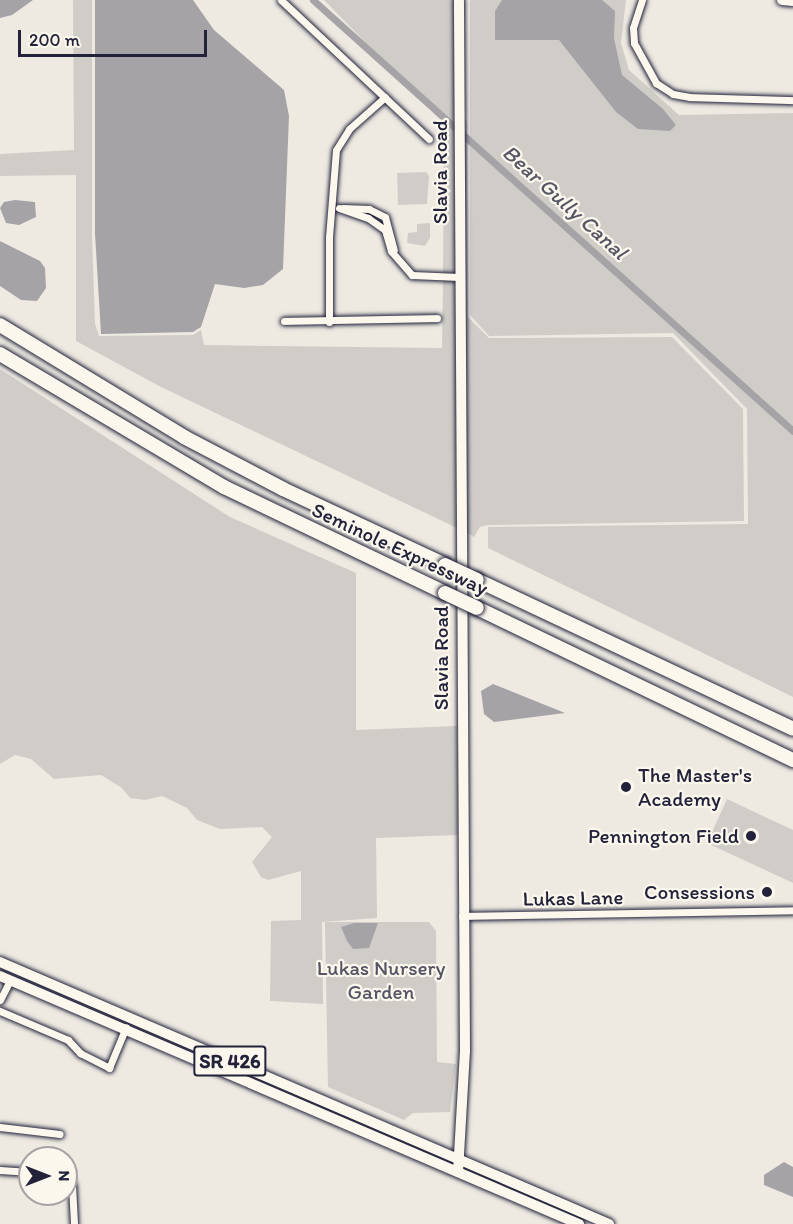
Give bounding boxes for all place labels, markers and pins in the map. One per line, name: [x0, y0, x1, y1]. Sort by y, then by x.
place label: The Master's Academy: [638, 762, 752, 812]
marker: The Master's Academy: [619, 780, 633, 794]
place label: Pennington Field: [588, 823, 739, 849]
marker: Pennington Field: [744, 829, 758, 843]
place label: Consessions: [644, 879, 755, 905]
marker: Consessions: [760, 885, 774, 899]

